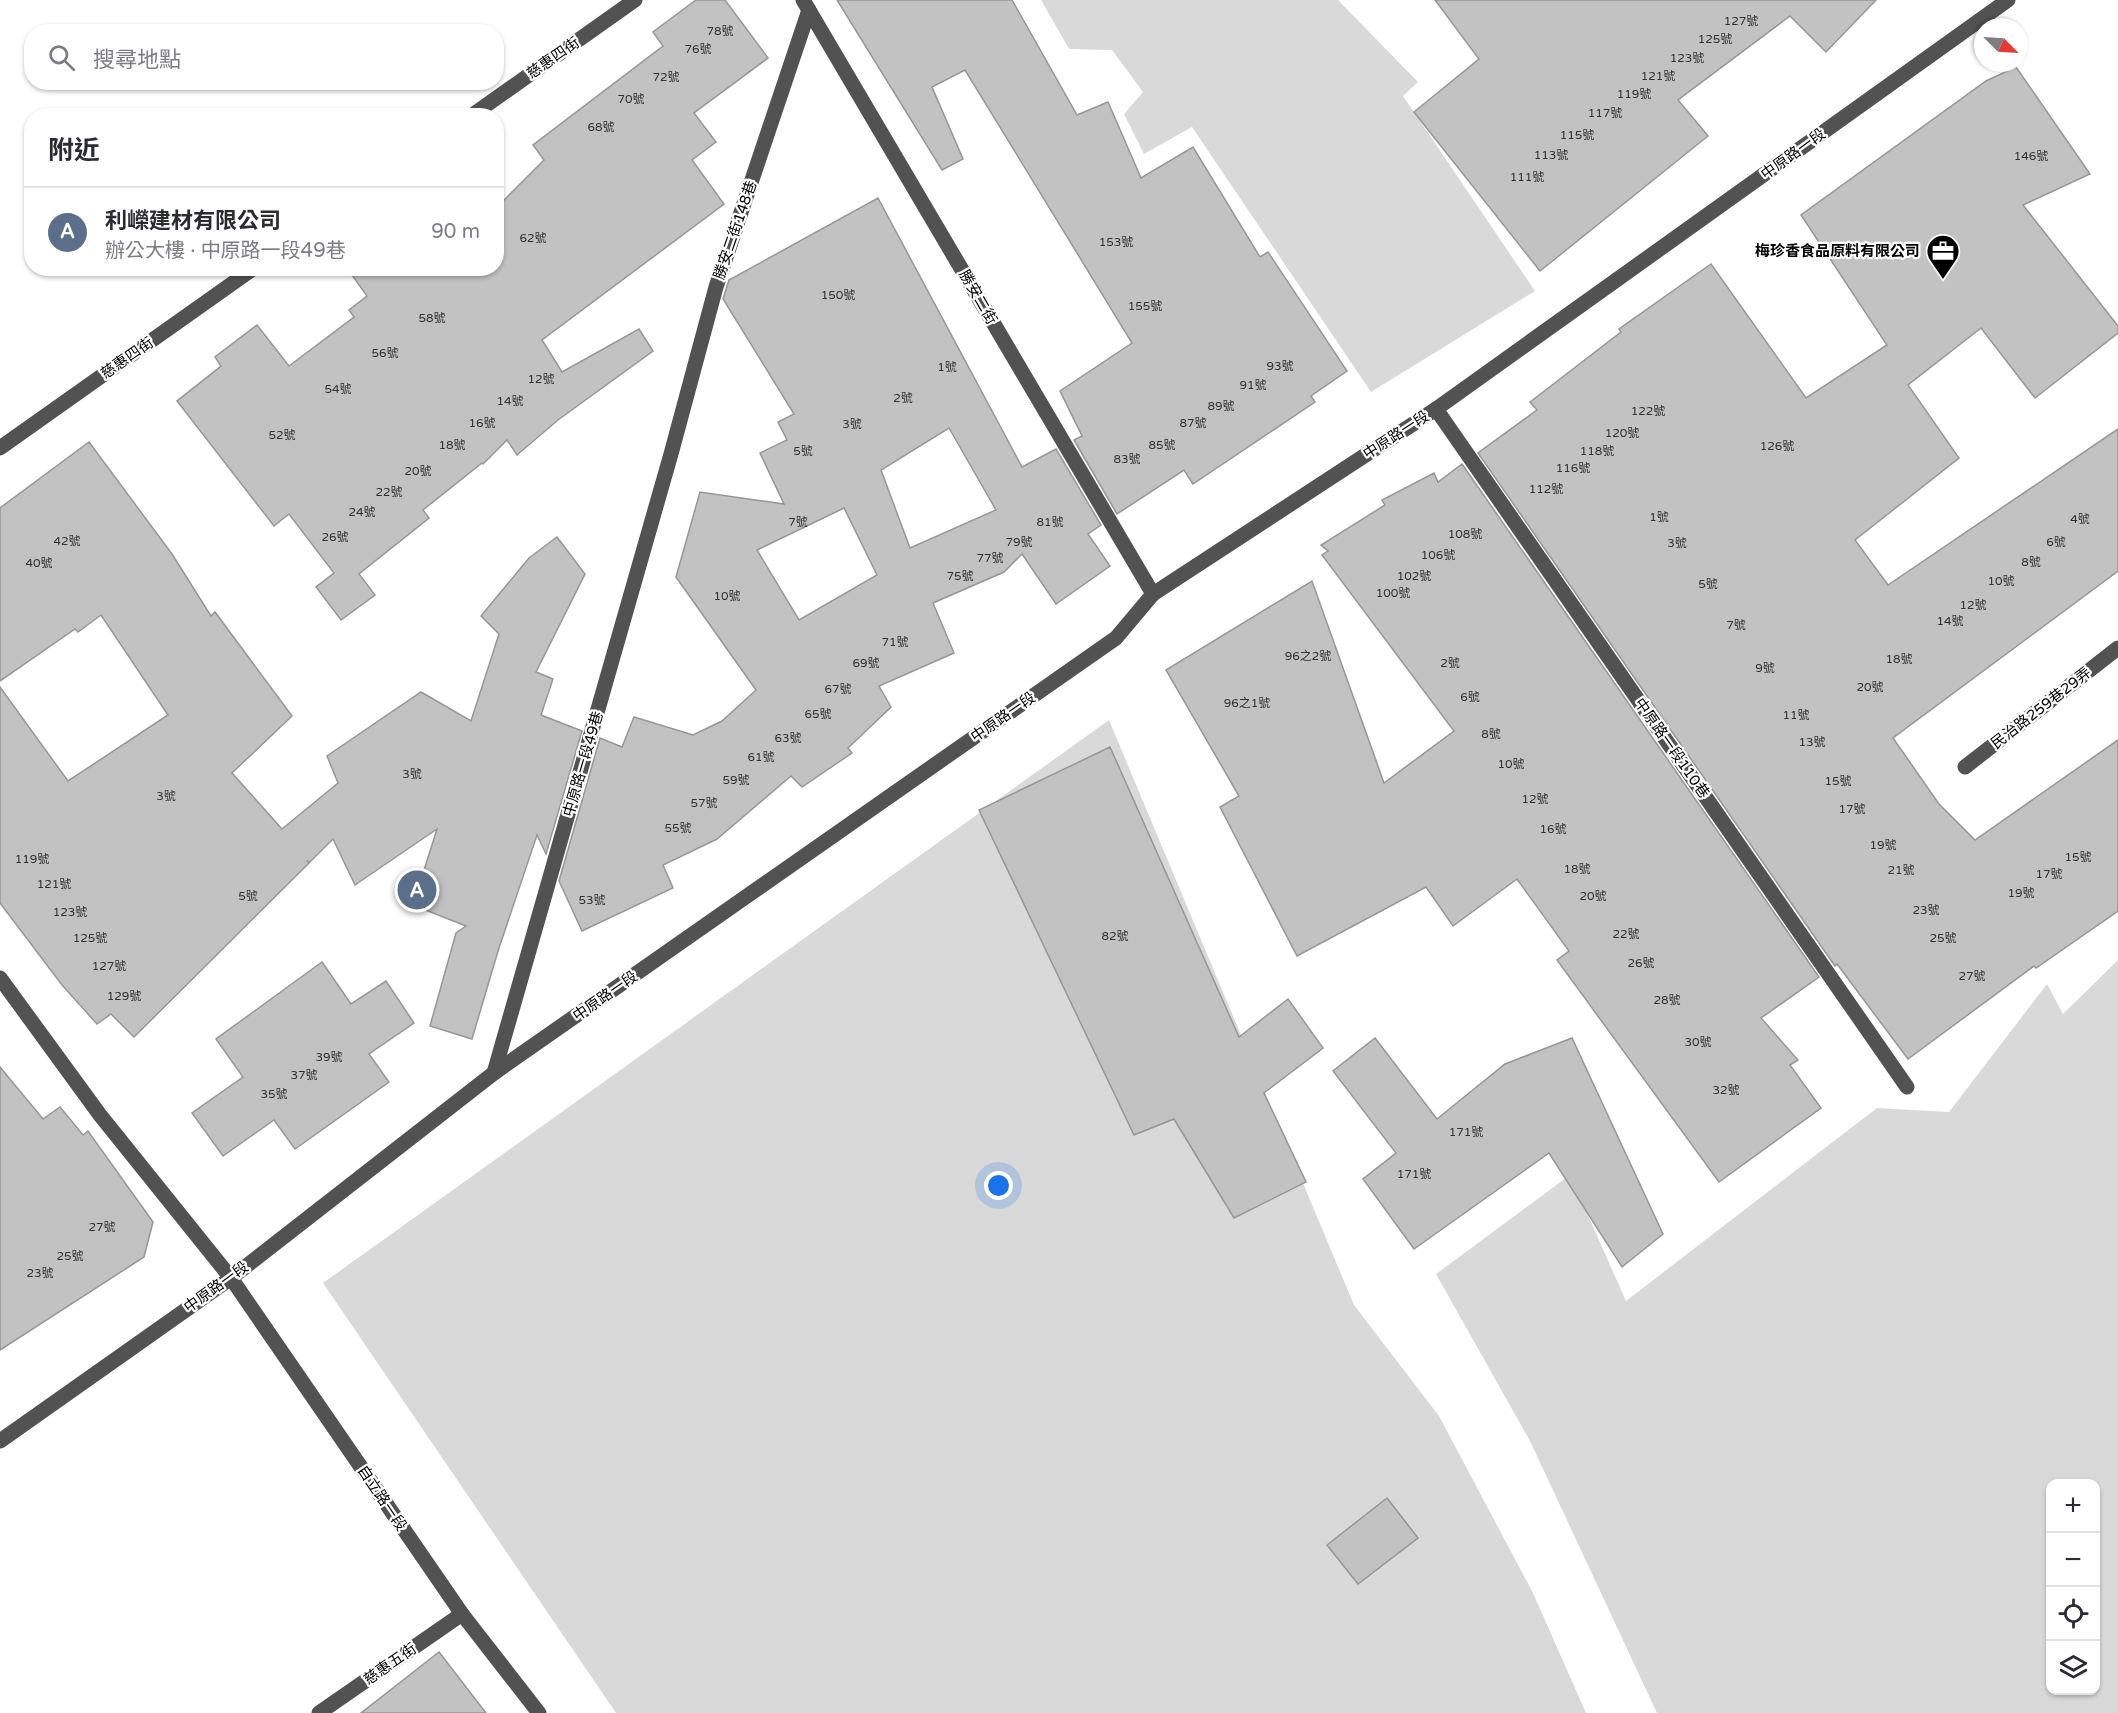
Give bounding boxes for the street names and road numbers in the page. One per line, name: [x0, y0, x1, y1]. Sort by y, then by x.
street label: 慈惠四街: [523, 33, 583, 83]
street label: 中原路一段: [1757, 125, 1829, 183]
street label: 勝安二街148巷: [710, 178, 760, 282]
street label: 勝安二街: [955, 267, 1001, 327]
street label: 慈惠四街: [97, 333, 157, 383]
street label: 中原路一段: [1360, 407, 1432, 463]
street label: 民治路259巷29弄: [1987, 663, 2095, 753]
street label: 中原路一段: [967, 688, 1039, 746]
street label: 中原路一段110巷: [1631, 694, 1713, 802]
street label: 中原路一段49巷: [559, 709, 607, 819]
street label: 中原路一段: [569, 967, 641, 1025]
street label: 中原路一段: [180, 1258, 252, 1316]
street label: 自立路一段: [354, 1462, 410, 1534]
street label: 慈惠五街: [360, 1639, 420, 1689]

